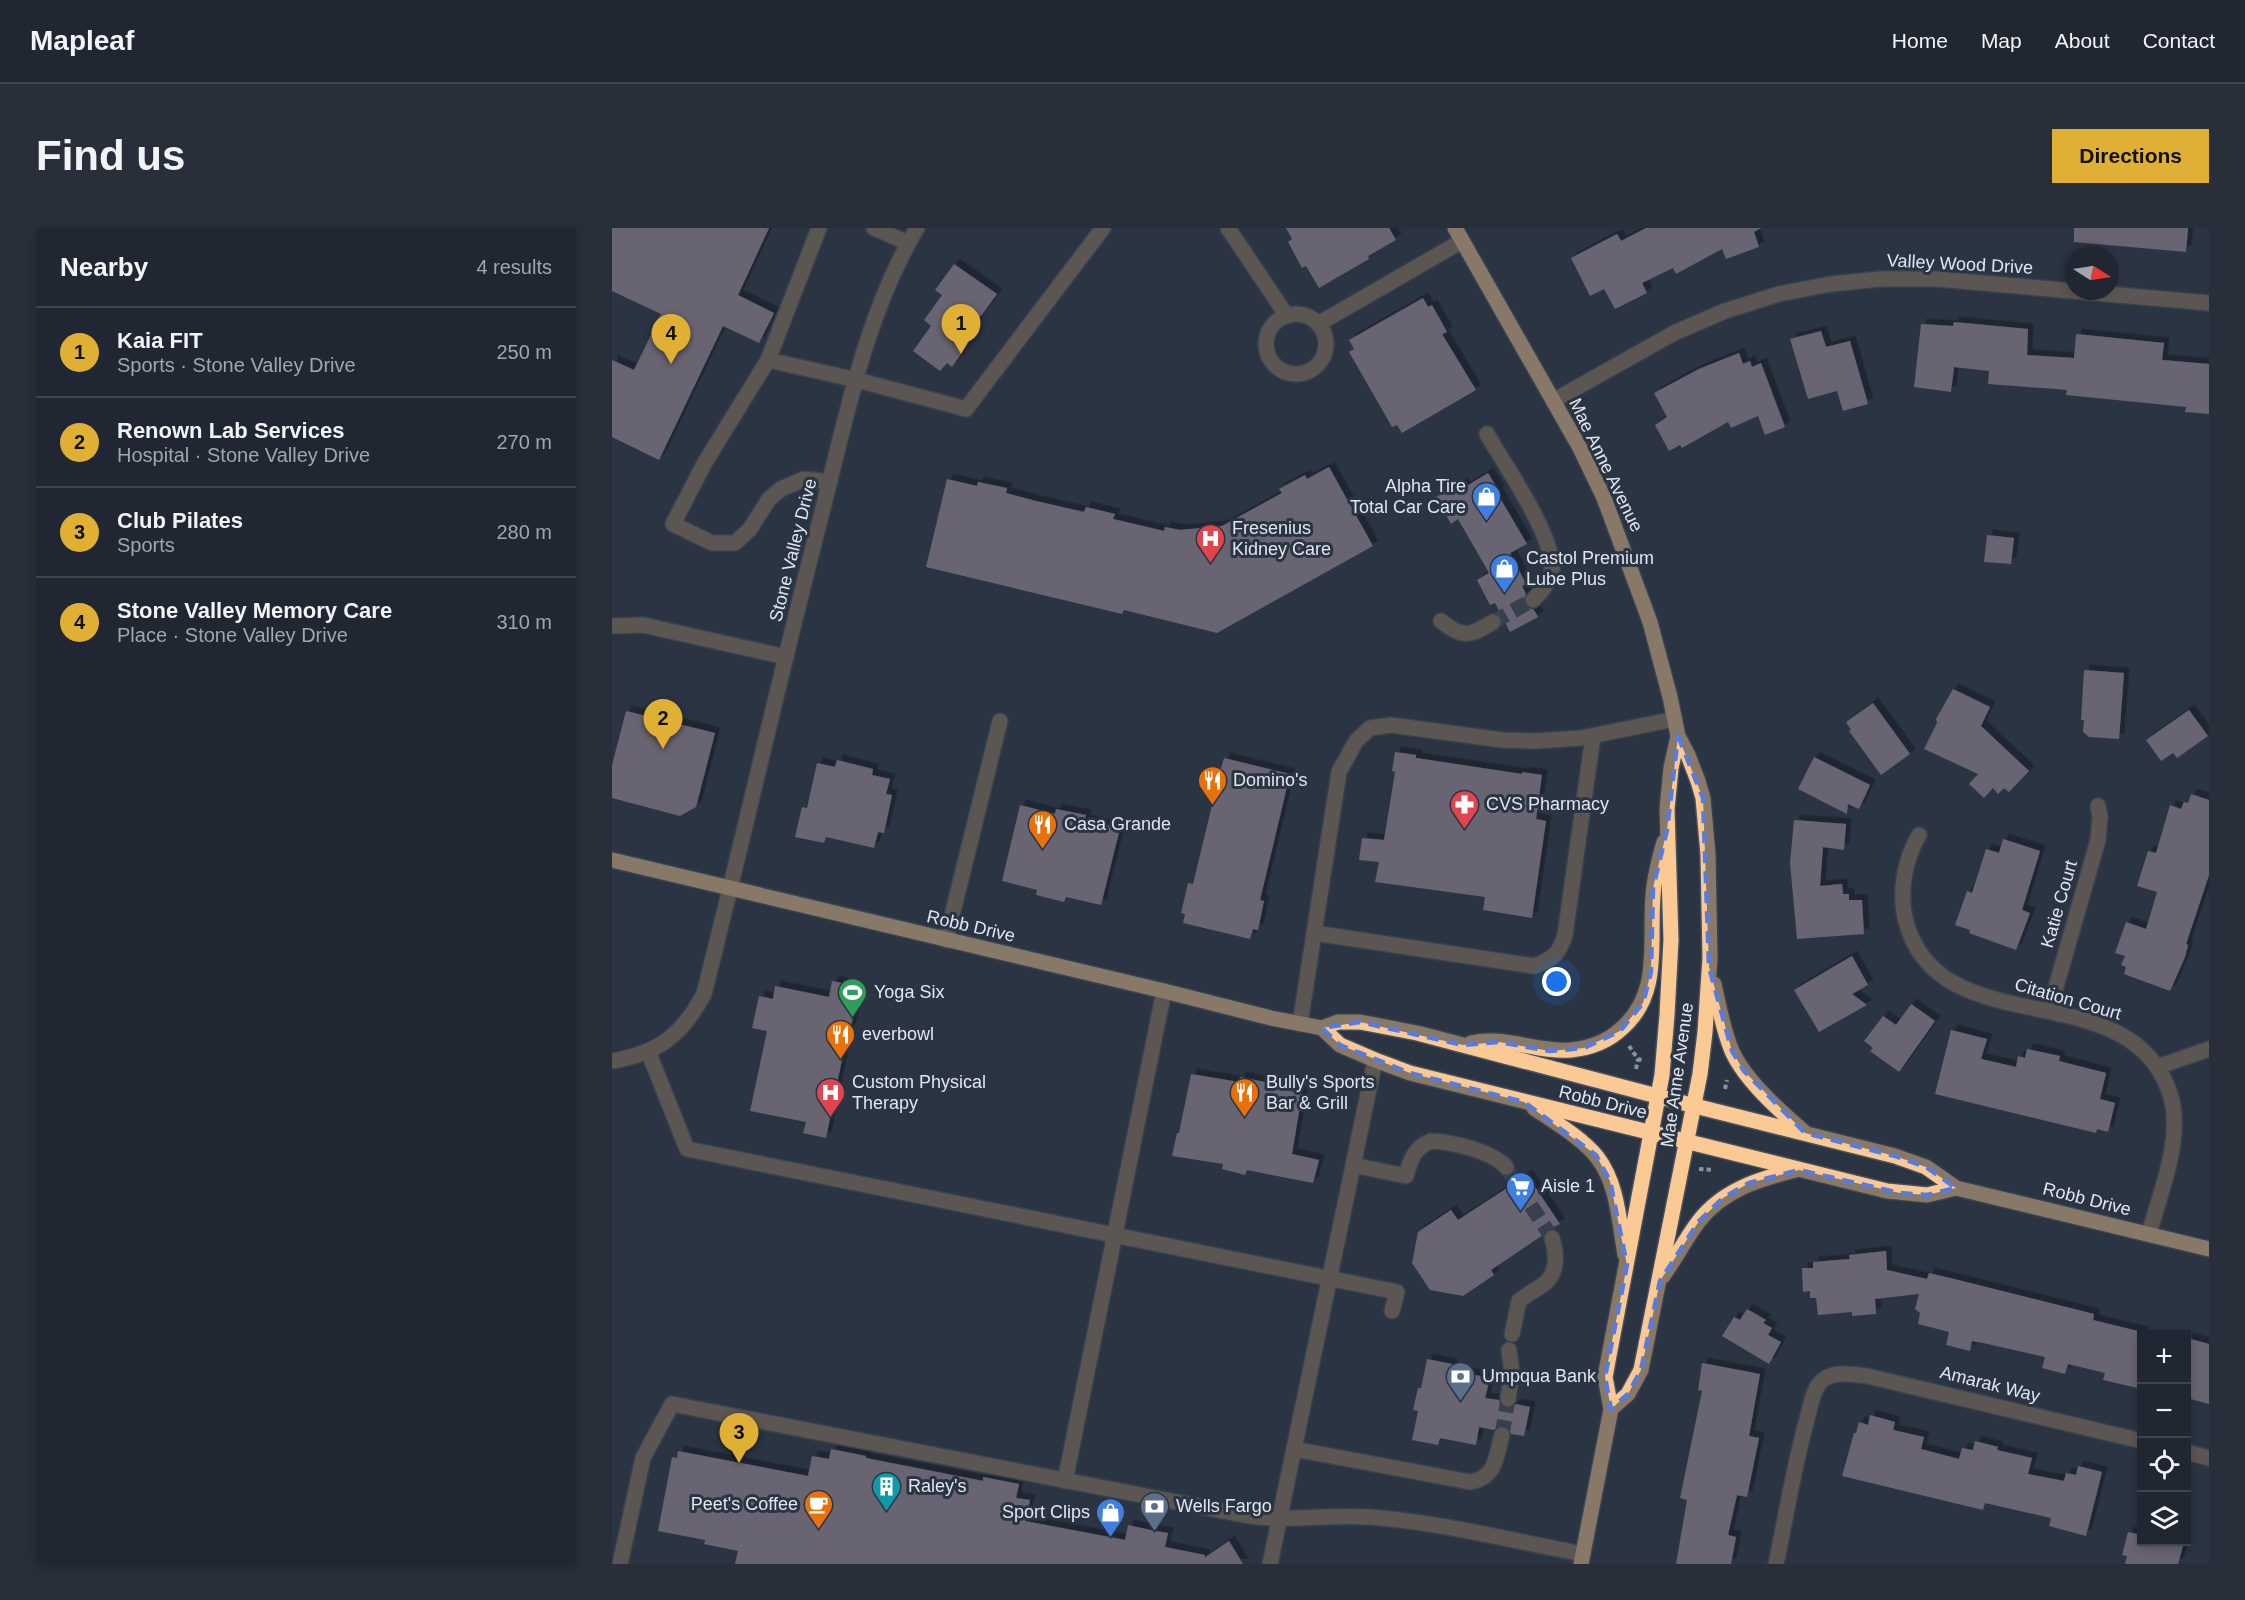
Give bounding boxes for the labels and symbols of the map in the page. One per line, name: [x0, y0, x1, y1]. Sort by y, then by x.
north arrow: [2065, 246, 2119, 300]
street label: Valley Wood Drive: [1886, 250, 2034, 278]
pin: 1: [942, 304, 980, 354]
pin: 4: [652, 314, 690, 364]
street label: Mae Anne Avenue: [1565, 395, 1647, 535]
street label: Stone Valley Drive: [766, 476, 820, 624]
place label: Alpha Tire Total Car Care: [1350, 476, 1466, 517]
shop icon: Alpha Tire Total Car Care: [1471, 480, 1503, 522]
place label: Fresenius Kidney Care: [1232, 518, 1331, 559]
hospital icon: Fresenius Kidney Care: [1195, 522, 1227, 564]
place label: Castol Premium Lube Plus: [1526, 548, 1654, 589]
shop icon: Castol Premium Lube Plus: [1489, 552, 1521, 594]
pin: 2: [644, 700, 682, 749]
restaurant icon: Domino's: [1196, 764, 1228, 806]
place label: Domino's: [1233, 770, 1307, 790]
pharmacy icon: CVS Pharmacy: [1449, 788, 1481, 830]
place label: CVS Pharmacy: [1486, 794, 1609, 814]
restaurant icon: Casa Grande: [1027, 808, 1059, 850]
place label: Casa Grande: [1064, 814, 1171, 834]
street label: Katie Court: [2037, 858, 2081, 950]
street label: Robb Drive: [925, 906, 1017, 946]
your location: [1542, 967, 1571, 996]
street label: Citation Court: [2012, 974, 2124, 1024]
sports icon: Yoga Six: [837, 976, 869, 1018]
place label: Yoga Six: [874, 982, 944, 1002]
street label: Mae Anne Avenue: [1657, 1001, 1697, 1149]
restaurant icon: everbowl: [825, 1018, 857, 1060]
place label: everbowl: [862, 1024, 934, 1044]
place label: Custom Physical Therapy: [852, 1072, 986, 1113]
place label: Bully's Sports Bar & Grill: [1266, 1072, 1374, 1113]
hospital icon: Custom Physical Therapy: [815, 1076, 847, 1118]
restaurant icon: Bully's Sports Bar & Grill: [1229, 1076, 1261, 1118]
street label: Robb Drive: [1557, 1081, 1649, 1123]
supermarket icon: Aisle 1: [1504, 1170, 1536, 1212]
place label: Aisle 1: [1541, 1176, 1595, 1196]
street label: Robb Drive: [2041, 1178, 2133, 1220]
bank icon: Umpqua Bank: [1445, 1360, 1477, 1402]
street label: Amarak Way: [1938, 1362, 2042, 1406]
place label: Umpqua Bank: [1482, 1366, 1597, 1386]
pin: 3: [720, 1414, 758, 1463]
building icon: Raley's: [871, 1470, 903, 1512]
place label: Raley's: [908, 1476, 966, 1496]
cafe icon: Peet's Coffee: [803, 1488, 835, 1530]
bank icon: Wells Fargo: [1139, 1490, 1171, 1532]
place label: Peet's Coffee: [691, 1494, 798, 1514]
shop icon: Sport Clips: [1095, 1496, 1127, 1538]
place label: Wells Fargo: [1176, 1496, 1272, 1516]
place label: Sport Clips: [1002, 1502, 1090, 1522]

